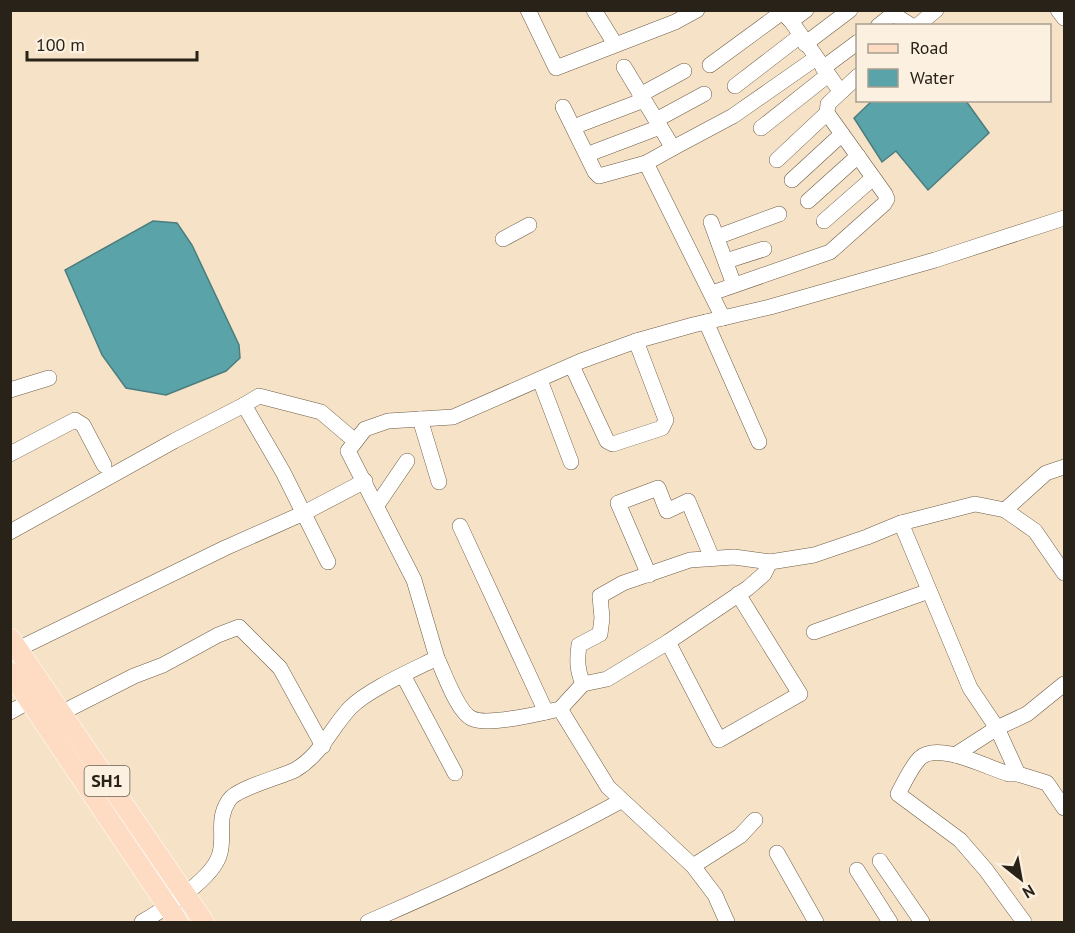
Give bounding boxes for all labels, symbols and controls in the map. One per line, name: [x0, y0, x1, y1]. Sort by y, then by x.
scale bar: [27, 24, 196, 62]
legend: [856, 24, 1051, 102]
text: 100 m: [36, 33, 85, 56]
text: Road: [910, 36, 948, 59]
text: Water: [910, 66, 954, 89]
road number: SH1: [84, 766, 130, 796]
north arrow: [991, 849, 1051, 909]
text: N: [1019, 881, 1038, 903]

